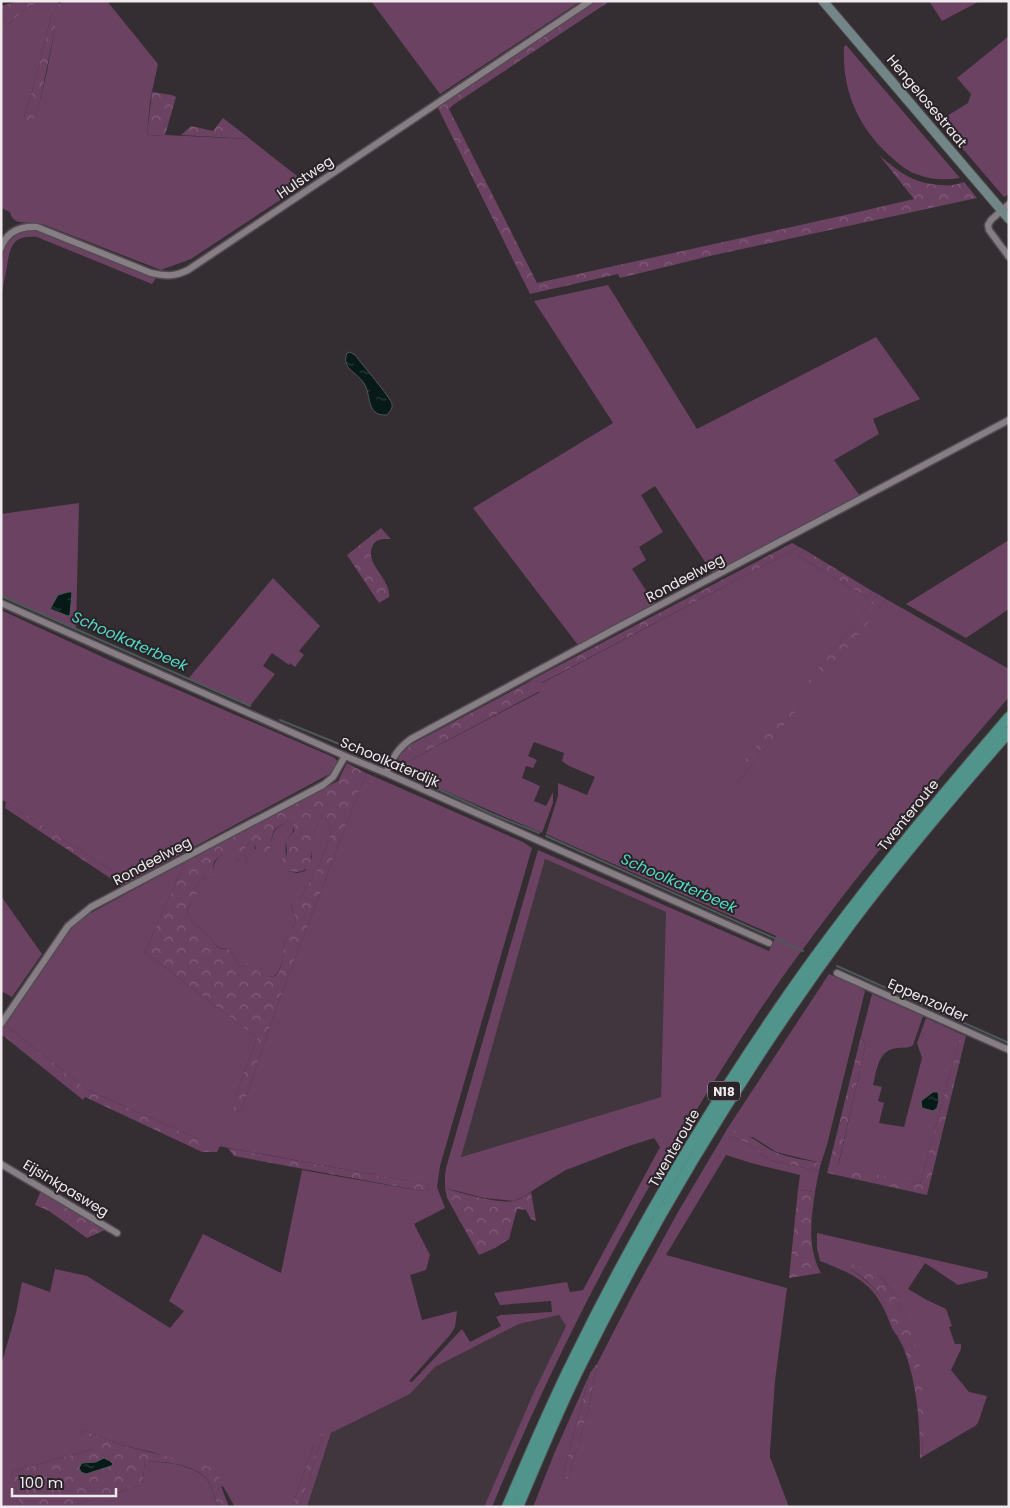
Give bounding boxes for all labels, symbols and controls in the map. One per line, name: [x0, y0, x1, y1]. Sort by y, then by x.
street label: Hengelosestraat: [882, 50, 972, 152]
street label: Hulstweg: [273, 151, 337, 203]
street label: Rondeelweg: [642, 549, 728, 607]
water label: Schoolkaterbeek: [69, 606, 193, 677]
street label: Schoolkaterdijk: [337, 732, 444, 792]
street label: Twenteroute: [873, 775, 943, 855]
street label: Rondeelweg: [109, 832, 195, 890]
water label: Schoolkaterbeek: [618, 848, 742, 919]
street label: Eppenzolder: [885, 973, 971, 1027]
road number: N18: [708, 1082, 740, 1100]
street label: Twenteroute: [643, 1105, 705, 1191]
street label: Eijsinkpasweg: [19, 1154, 113, 1222]
scale bar: [12, 1466, 116, 1498]
text: 100 m: [20, 1472, 63, 1493]

